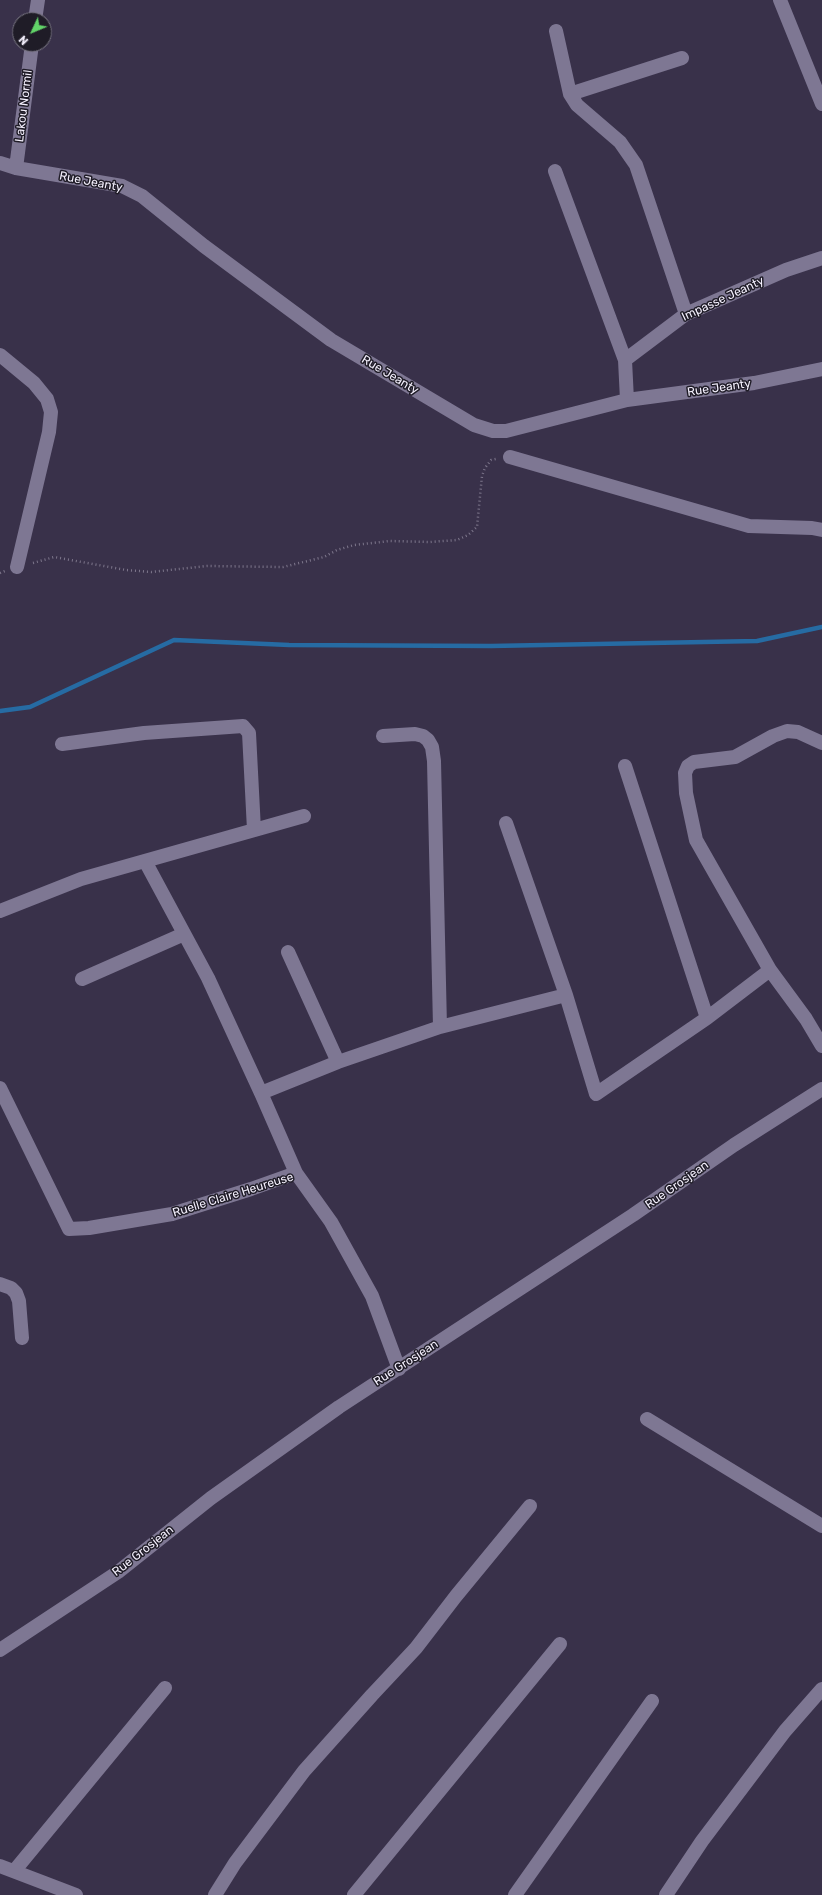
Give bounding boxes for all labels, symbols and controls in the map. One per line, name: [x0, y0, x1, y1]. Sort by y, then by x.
north arrow: [12, 12, 52, 52]
text: N: [16, 33, 31, 47]
street label: Lakou Normil: [12, 69, 36, 143]
street label: Rue Jeanty: [58, 169, 124, 195]
street label: Impasse Jeanty: [680, 274, 766, 324]
street label: Rue Jeanty: [359, 352, 421, 398]
street label: Rue Jeanty: [686, 376, 752, 400]
street label: Rue Grosjean: [643, 1158, 711, 1212]
street label: Ruelle Claire Heureuse: [171, 1170, 295, 1220]
street label: Rue Grosjean: [371, 1337, 441, 1389]
street label: Rue Grosjean: [109, 1523, 177, 1579]

